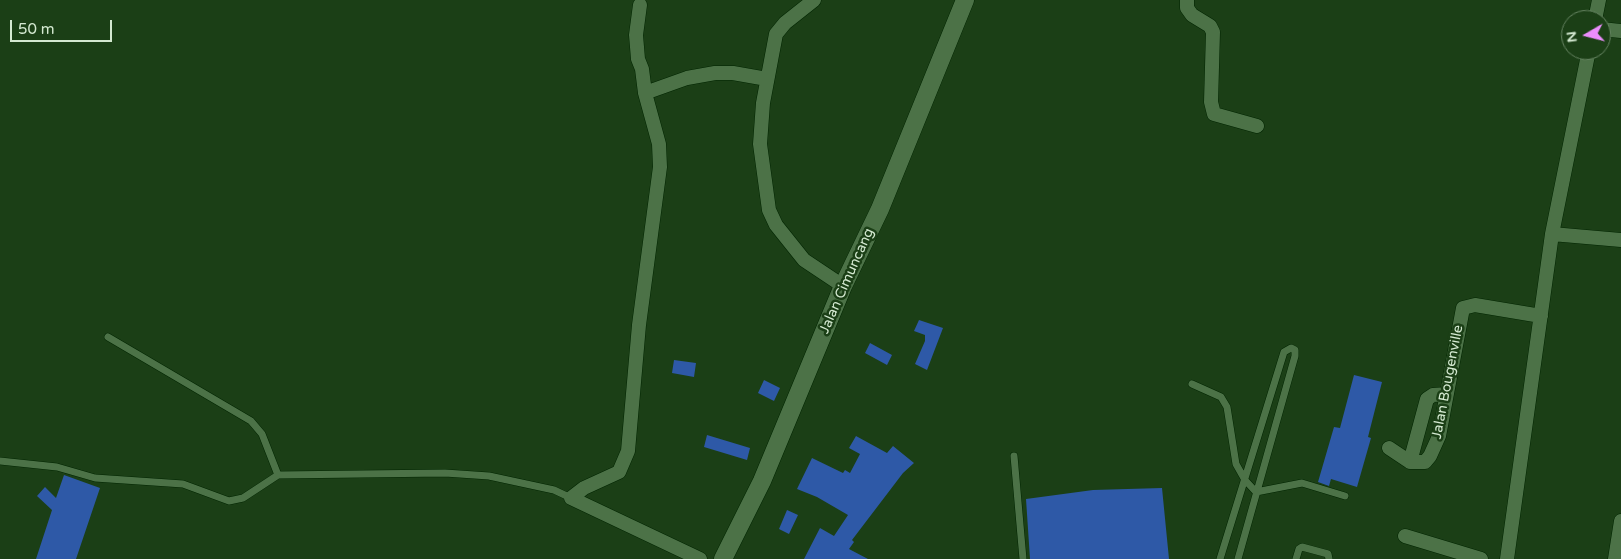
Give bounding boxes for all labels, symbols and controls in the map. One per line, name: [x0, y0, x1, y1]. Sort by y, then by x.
scale bar: [12, 10, 115, 42]
north arrow: [1561, 10, 1611, 60]
text: 50 m: [18, 20, 55, 38]
text: N: [1562, 30, 1581, 44]
street label: Jalan Cimuncang: [816, 226, 878, 336]
street label: Jalan Bougenville: [1429, 324, 1467, 440]

